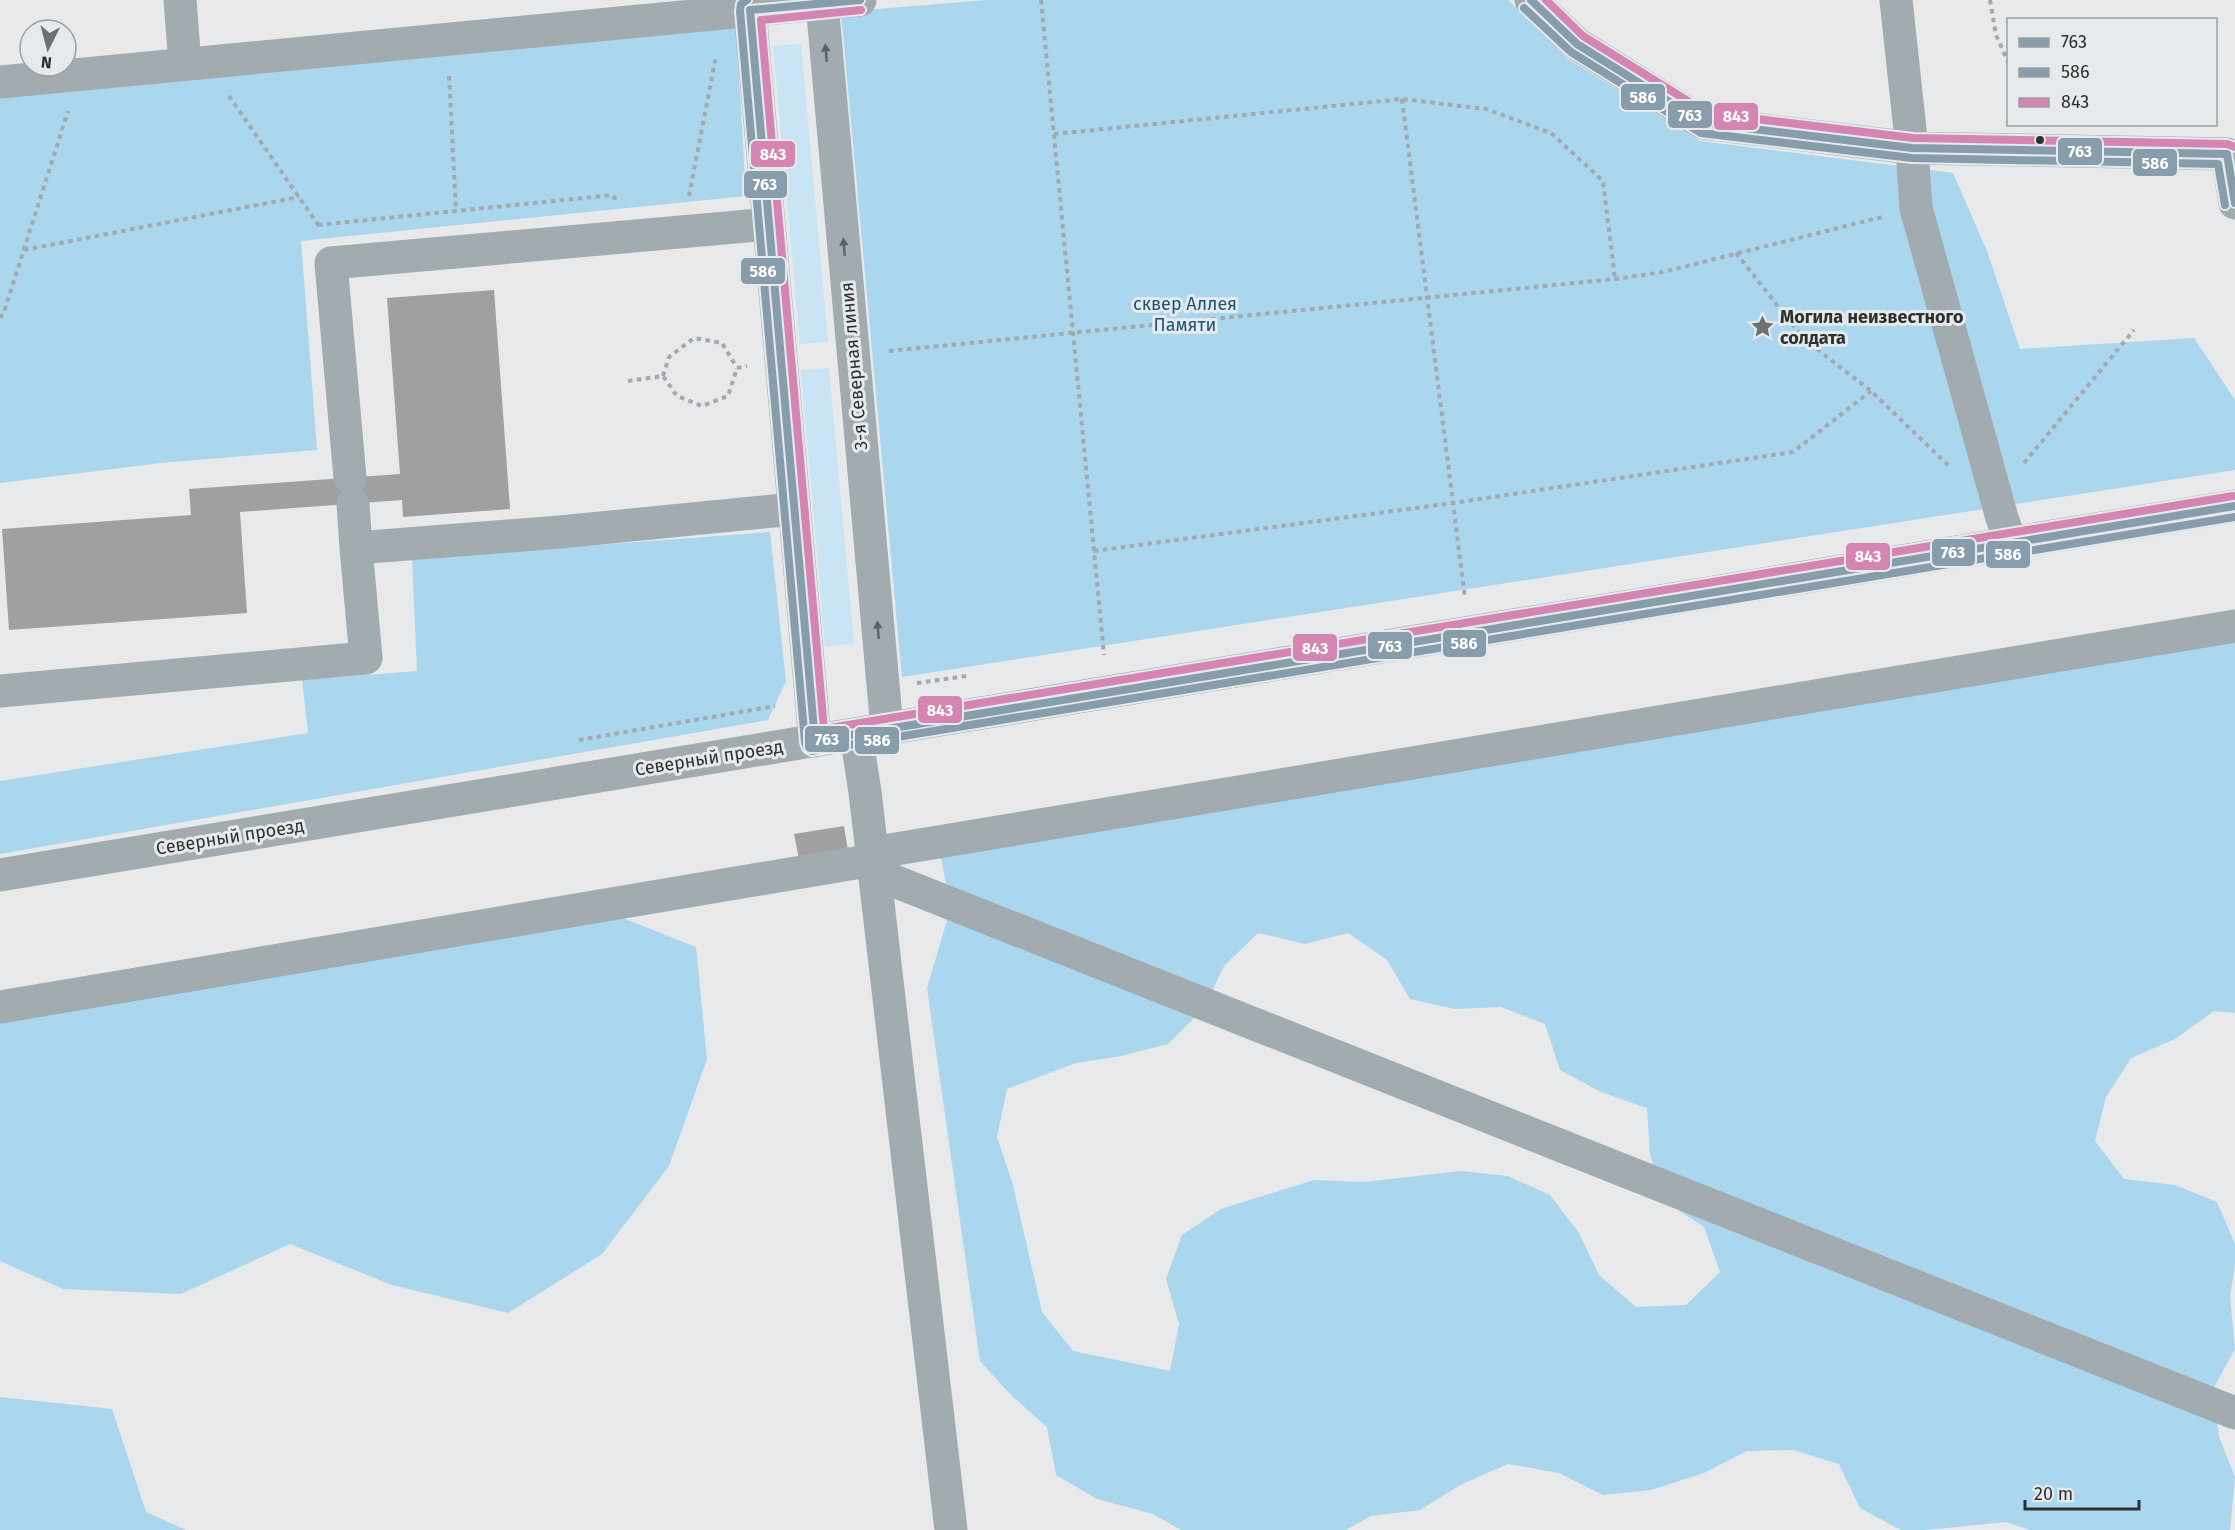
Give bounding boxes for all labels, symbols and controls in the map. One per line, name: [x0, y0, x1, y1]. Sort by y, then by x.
north arrow: [18, 18, 78, 78]
legend: [2007, 18, 2217, 126]
text: 763: [2061, 31, 2087, 53]
one-way arrow: [821, 44, 831, 63]
text: N: [40, 52, 53, 72]
text: 586: [2061, 61, 2090, 83]
line badge: 586: [1620, 83, 1666, 111]
text: 586: [1630, 88, 1656, 107]
text: 843: [2061, 91, 2089, 113]
line badge: 763: [1667, 100, 1713, 129]
line badge: 843: [1713, 102, 1759, 131]
text: 763: [1678, 106, 1702, 125]
text: 843: [1723, 107, 1749, 126]
unlabelled marker: [2034, 134, 2046, 146]
line badge: 763: [2057, 137, 2103, 166]
line badge: 843: [750, 140, 796, 168]
text: 763: [2068, 142, 2092, 161]
text: 843: [760, 145, 786, 164]
line badge: 586: [2132, 148, 2178, 177]
text: 586: [2142, 154, 2168, 173]
line badge: 763: [743, 170, 788, 199]
text: 763: [753, 175, 777, 194]
one-way arrow: [839, 238, 849, 257]
line badge: 586: [740, 257, 786, 285]
text: 586: [750, 262, 776, 281]
street label: 3-я Северная линия: [836, 281, 872, 451]
park label: сквер Аллея Памяти: [1133, 293, 1237, 336]
place label: Могила неизвестного солдата: [1780, 306, 1963, 349]
place icon: Могила неизвестного солдата: [1749, 314, 1775, 340]
line badge: 763: [1931, 538, 1976, 567]
line badge: 586: [1985, 540, 2031, 569]
line badge: 843: [1845, 542, 1891, 571]
text: 763: [1941, 543, 1965, 562]
text: 586: [1995, 545, 2021, 564]
text: 843: [1855, 547, 1881, 566]
one-way arrow: [873, 620, 883, 639]
line badge: 586: [1442, 629, 1487, 658]
line badge: 763: [1367, 631, 1413, 660]
line badge: 843: [1292, 633, 1338, 662]
text: 586: [1451, 634, 1477, 653]
text: 763: [1378, 637, 1402, 656]
text: 843: [1302, 639, 1328, 658]
line badge: 843: [917, 695, 963, 724]
text: 843: [927, 701, 953, 720]
line badge: 763: [804, 725, 850, 753]
line badge: 586: [854, 726, 900, 755]
text: 763: [815, 730, 839, 749]
text: 586: [864, 731, 890, 750]
street label: Северный проезд: [633, 735, 785, 781]
street label: Северный проезд: [154, 814, 306, 860]
scale bar: [2025, 1473, 2139, 1511]
text: 20 m: [2034, 1483, 2073, 1505]

